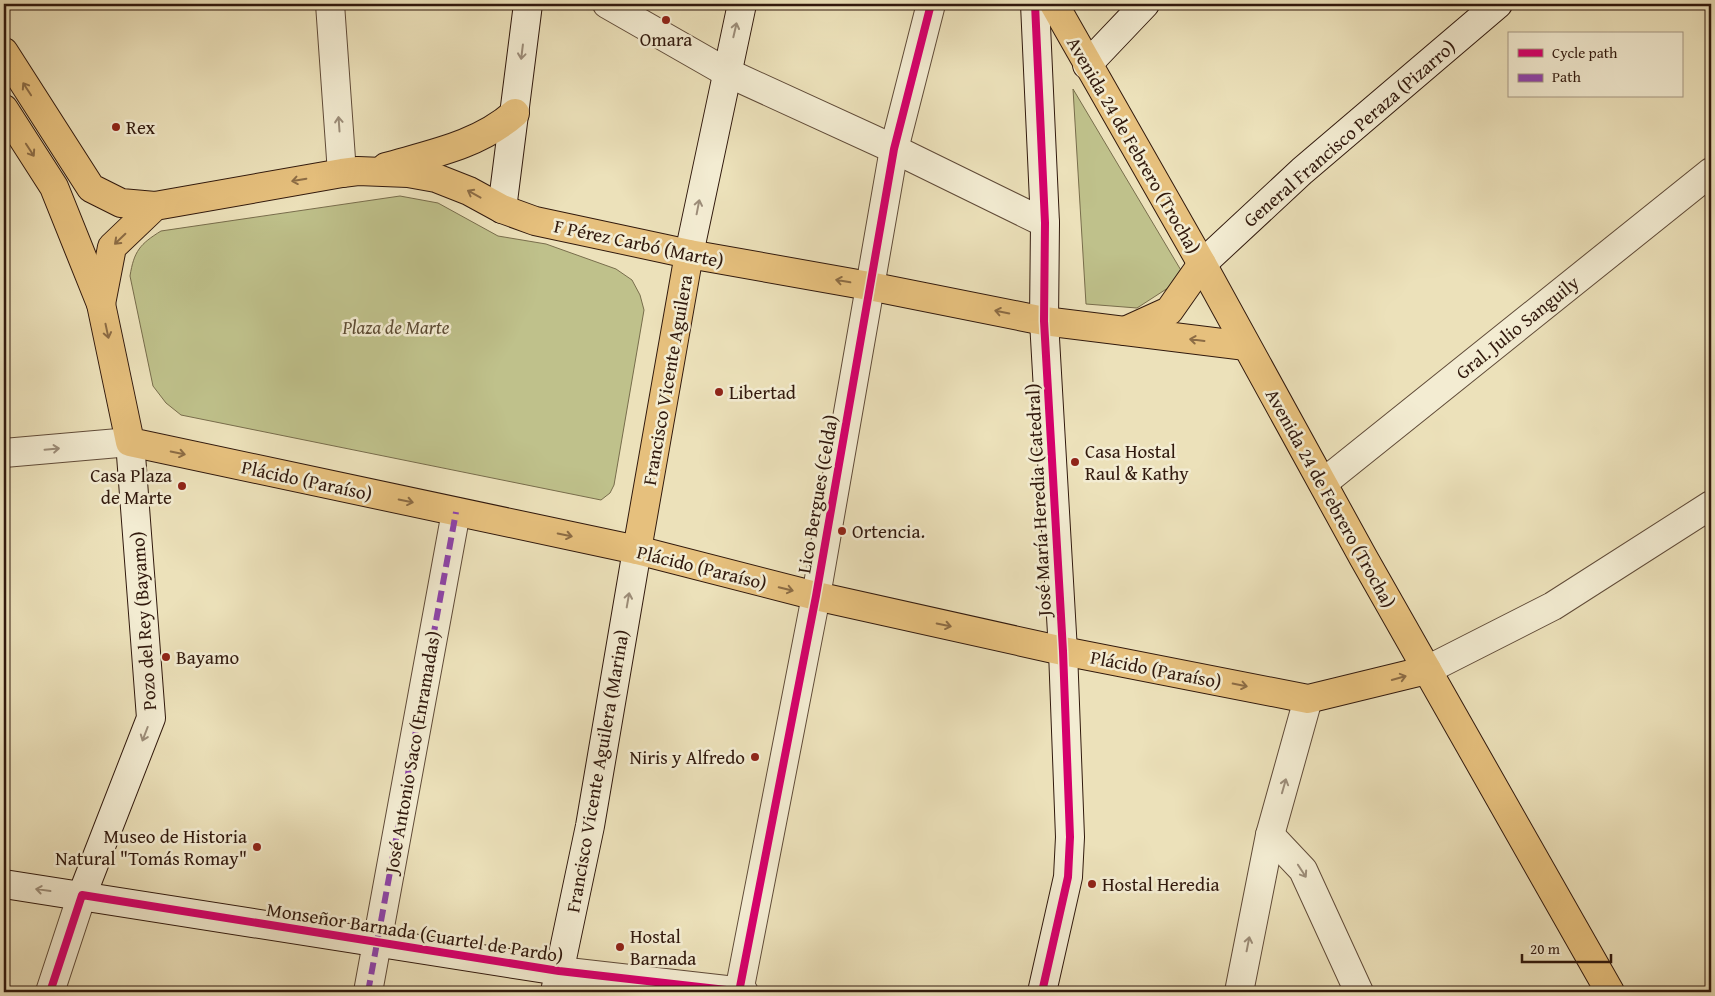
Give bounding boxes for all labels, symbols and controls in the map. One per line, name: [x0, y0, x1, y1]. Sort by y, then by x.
marker: Omara: [660, 14, 672, 26]
one-way arrow: [731, 23, 740, 39]
place label: Omara: [640, 25, 692, 53]
street label: Avenida 24 de Febrero (Trocha): [1060, 31, 1208, 259]
legend: [1508, 32, 1682, 98]
street label: General Francisco Peraza (Pizarro): [1237, 33, 1461, 233]
text: Cycle path: [1552, 42, 1618, 63]
one-way arrow: [517, 44, 527, 60]
text: Path: [1552, 66, 1581, 87]
one-way arrow: [22, 82, 32, 96]
place label: Rex: [126, 113, 156, 141]
one-way arrow: [334, 116, 343, 132]
marker: Rex: [110, 121, 122, 133]
one-way arrow: [25, 143, 35, 157]
one-way arrow: [292, 176, 308, 186]
one-way arrow: [468, 189, 482, 199]
one-way arrow: [694, 199, 704, 215]
street label: F Pérez Carbó (Marte): [552, 211, 726, 275]
one-way arrow: [114, 233, 126, 245]
street label: Gral. Julio Sanguily: [1449, 268, 1585, 386]
street label: Francisco Vicente Aguilera: [635, 273, 699, 487]
one-way arrow: [835, 275, 851, 285]
one-way arrow: [994, 307, 1010, 317]
park label: Plaza de Marte: [342, 313, 450, 341]
one-way arrow: [103, 322, 112, 338]
one-way arrow: [1190, 335, 1206, 345]
place label: Libertad: [729, 378, 797, 406]
street label: José María Heredia (Catedral): [1018, 383, 1058, 619]
street label: Avenida 24 de Febrero (Trocha): [1259, 383, 1403, 613]
marker: Libertad: [713, 386, 725, 398]
street label: Lico Bergues (Celda): [789, 412, 845, 576]
place label: Casa Hostal Raul & Kathy: [1085, 437, 1189, 487]
one-way arrow: [44, 444, 60, 453]
one-way arrow: [170, 448, 186, 458]
street label: Plácido (Paraíso): [239, 452, 375, 508]
marker: Casa Hostal Raul & Kathy: [1069, 456, 1081, 468]
place label: Casa Plaza de Marte: [90, 461, 172, 511]
marker: Casa Plaza de Marte: [176, 480, 188, 492]
one-way arrow: [397, 497, 413, 506]
place label: Ortencia.: [852, 517, 925, 545]
marker: Ortencia.: [836, 525, 848, 537]
street label: Pozo del Rey (Bayamo): [123, 530, 163, 712]
one-way arrow: [556, 530, 572, 540]
street label: Plácido (Paraíso): [634, 537, 770, 597]
one-way arrow: [777, 584, 793, 594]
one-way arrow: [624, 593, 634, 609]
one-way arrow: [936, 621, 952, 630]
street label: Francisco Vicente Aguilera (Marina): [558, 627, 636, 915]
street label: José Antonio Saco (Enramadas): [377, 629, 447, 877]
place label: Bayamo: [176, 643, 239, 671]
street label: Plácido (Paraíso): [1088, 643, 1224, 695]
marker: Bayamo: [160, 651, 172, 663]
one-way arrow: [1391, 672, 1407, 682]
one-way arrow: [1232, 681, 1248, 691]
one-way arrow: [140, 726, 149, 741]
place label: Niris y Alfredo: [629, 743, 745, 771]
marker: Niris y Alfredo: [749, 751, 761, 763]
one-way arrow: [1279, 778, 1289, 794]
place label: Museo de Historia Natural "Tomás Romay": [55, 822, 247, 872]
marker: Museo de Historia Natural "Tomás Romay": [251, 841, 263, 853]
one-way arrow: [1297, 864, 1307, 878]
place label: Hostal Heredia: [1102, 870, 1220, 898]
marker: Hostal Heredia: [1086, 878, 1098, 890]
one-way arrow: [35, 885, 51, 895]
street label: Monseñor Barnada (Cuartel de Pardo): [265, 895, 565, 969]
place label: Hostal Barnada: [630, 922, 696, 972]
scale bar: [1522, 931, 1611, 963]
one-way arrow: [1244, 937, 1254, 953]
text: 20 m: [1530, 938, 1561, 959]
marker: Hostal Barnada: [614, 941, 626, 953]

